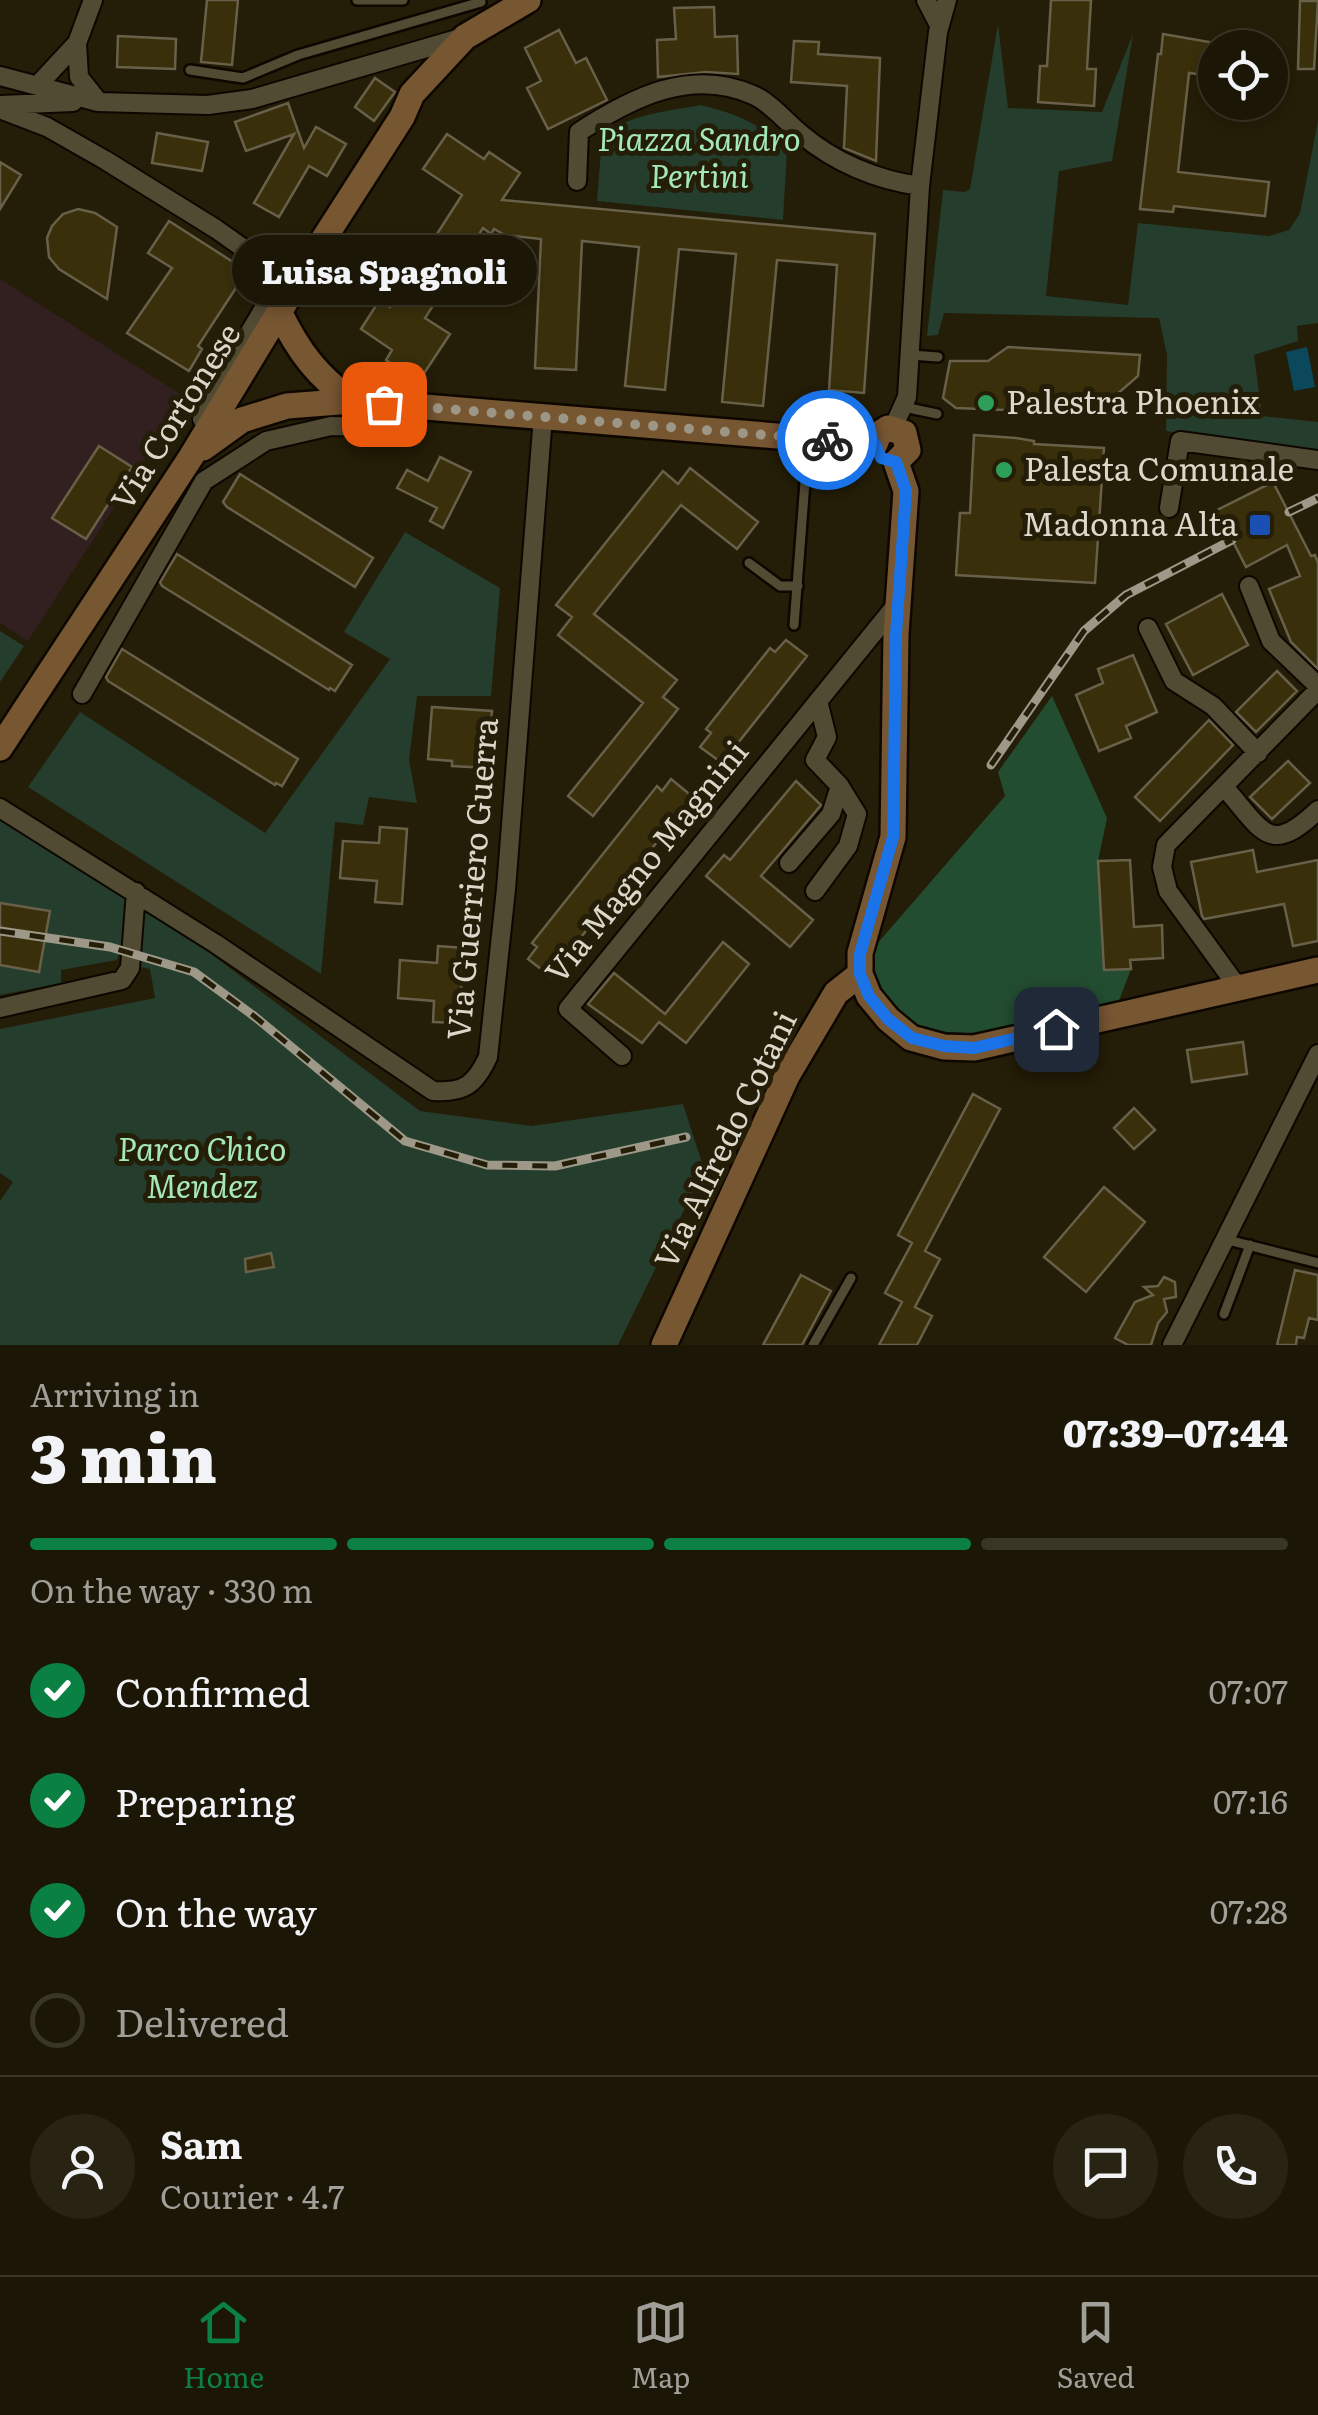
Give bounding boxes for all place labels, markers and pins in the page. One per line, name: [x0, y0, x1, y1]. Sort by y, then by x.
callout: Luisa Spagnoli: [232, 234, 536, 304]
pin: [342, 362, 427, 447]
place label: Palestra Phoenix: [1006, 376, 1260, 424]
marker: Palestra Phoenix: [975, 392, 997, 414]
place label: Palesta Comunale: [1024, 443, 1294, 491]
marker: Palesta Comunale: [993, 459, 1015, 481]
place label: Madonna Alta: [1022, 498, 1239, 546]
marker: Madonna Alta: [1247, 512, 1273, 538]
pin: [1014, 987, 1099, 1072]

